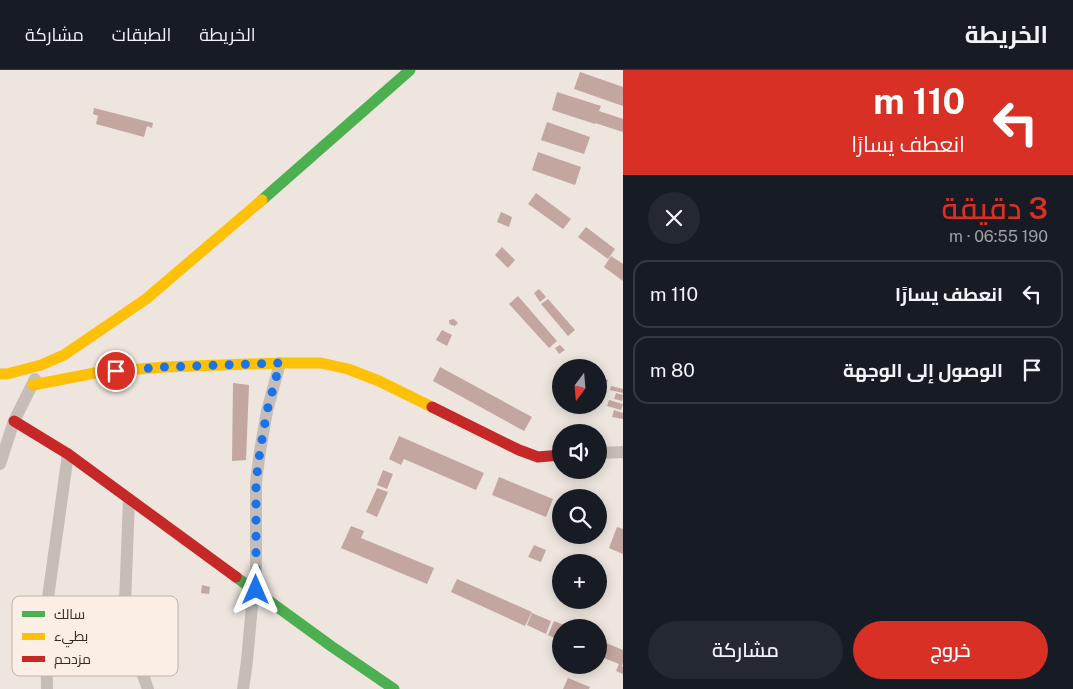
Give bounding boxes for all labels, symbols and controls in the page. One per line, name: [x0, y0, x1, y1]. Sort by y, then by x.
text: الخريطة: [965, 20, 1048, 48]
text: مشاركة: [25, 24, 84, 45]
text: الطبقات: [112, 24, 171, 45]
text: الخريطة: [199, 24, 256, 45]
text: 110 m: [873, 81, 965, 122]
icon: left: [983, 90, 1048, 155]
text: انعطف يسارًا: [851, 131, 965, 157]
text: 3 دقيقة: [942, 190, 1048, 226]
button: close: [648, 192, 700, 244]
text: 190 m · 06:55: [949, 227, 1048, 246]
icon: left: [1018, 280, 1046, 308]
text: 110 m: [650, 283, 698, 305]
text: انعطف يسارًا: [895, 283, 1003, 305]
pin: [95, 350, 137, 392]
icon: arrive: [1018, 356, 1046, 384]
icon: arrive: [102, 357, 130, 385]
north arrow: [552, 359, 608, 414]
map controls: [552, 359, 607, 674]
text: 80 m: [650, 359, 695, 381]
text: الوصول إلى الوجهة: [843, 359, 1003, 381]
button: sound: [552, 424, 607, 479]
button: search: [552, 489, 607, 544]
button: +: [552, 554, 607, 609]
position arrow: [229, 563, 281, 615]
legend: [12, 596, 178, 676]
text: سالك: [54, 606, 85, 622]
button: −: [552, 619, 607, 674]
button: مشاركة: [648, 621, 843, 679]
button: خروج: [853, 621, 1048, 679]
text: بطيء: [54, 628, 88, 648]
text: مزدحم: [54, 651, 91, 669]

